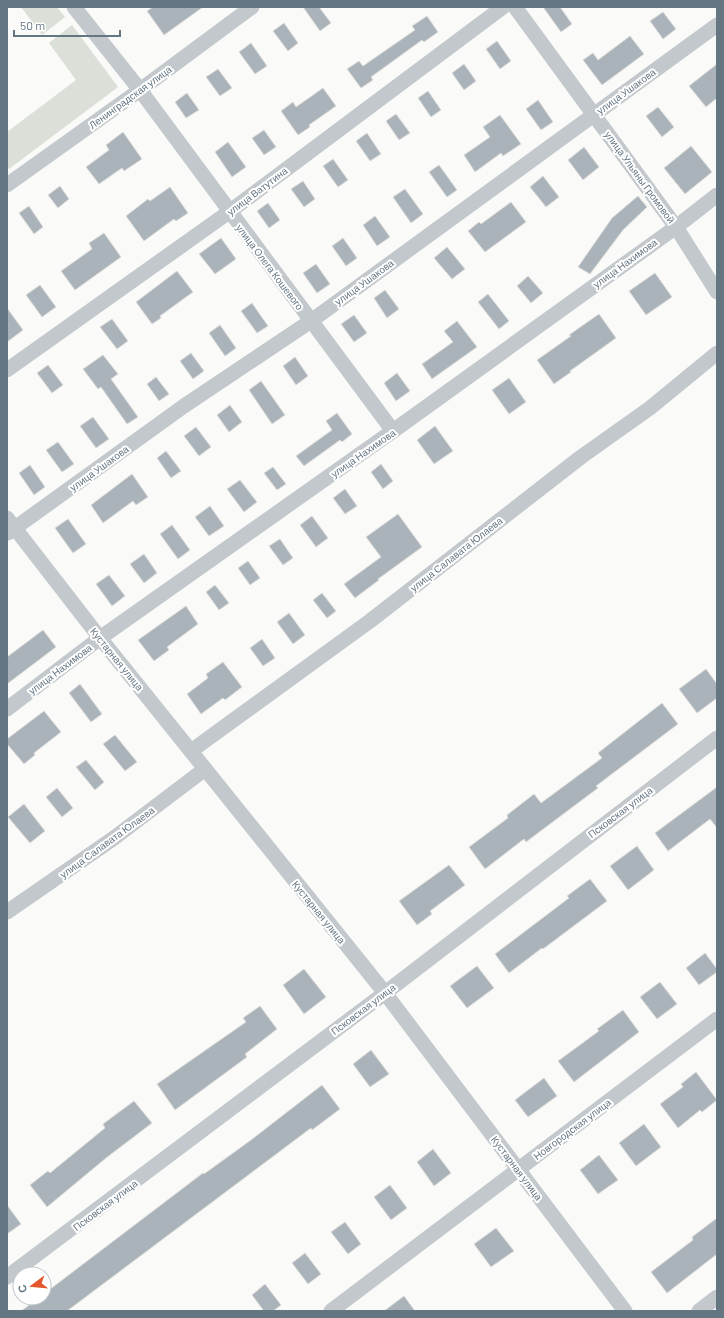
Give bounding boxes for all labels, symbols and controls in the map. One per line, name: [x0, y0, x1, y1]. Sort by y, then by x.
scale bar: [14, 12, 120, 38]
text: 50 m: [20, 18, 45, 32]
street label: Ленинградская улица: [86, 63, 174, 131]
street label: улица Ушакова: [594, 65, 658, 116]
street label: улица Ульяны Громовой: [602, 129, 678, 225]
street label: улица Ватутина: [224, 164, 290, 218]
street label: улица Олега Кошевого: [234, 222, 306, 313]
street label: улица Нахимова: [591, 236, 660, 290]
street label: улица Ушакова: [332, 256, 396, 307]
street label: улица Нахимова: [328, 426, 398, 480]
street label: улица Ушакова: [67, 442, 131, 493]
street label: улица Салавата Юлаева: [407, 514, 505, 594]
street label: Кустарная улица: [88, 625, 146, 693]
street label: улица Нахимова: [26, 641, 94, 697]
street label: Псковская улица: [585, 784, 655, 840]
street label: улица Салавата Юлаева: [57, 803, 157, 880]
street label: Кустарная улица: [290, 878, 348, 946]
street label: Псковская улица: [328, 981, 398, 1037]
street label: Новгородская улица: [531, 1096, 613, 1162]
street label: Кустарная улица: [489, 1134, 545, 1203]
street label: Псковская улица: [70, 1177, 140, 1233]
north arrow: [12, 1266, 52, 1306]
text: С: [15, 1283, 29, 1295]

